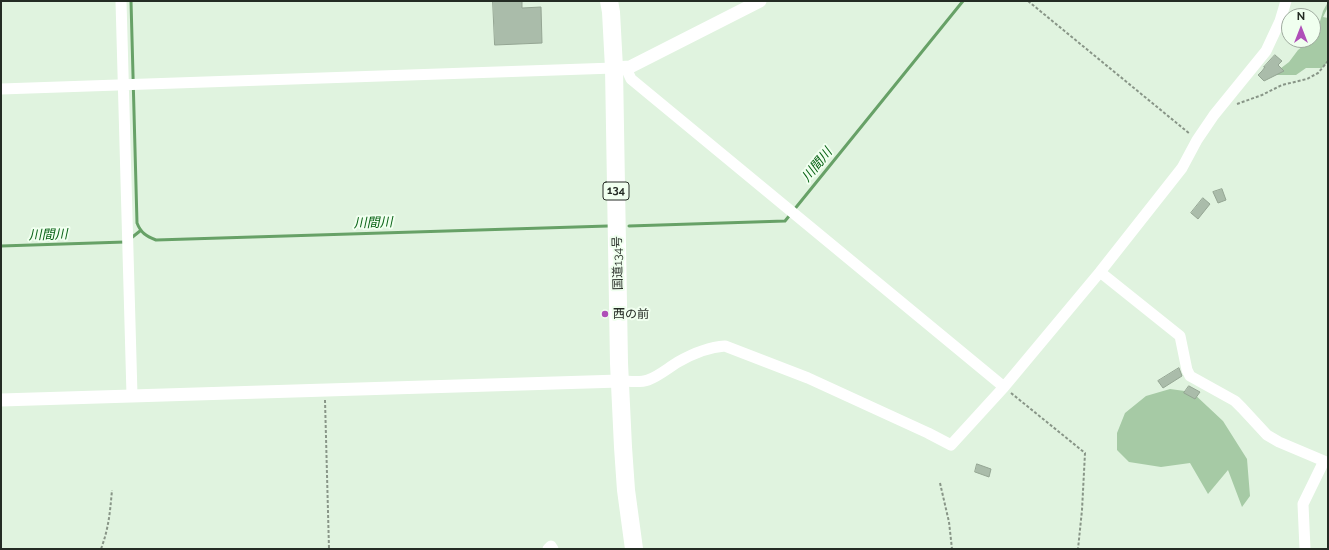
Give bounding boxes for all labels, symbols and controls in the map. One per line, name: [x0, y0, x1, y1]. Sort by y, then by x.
north arrow: [1281, 8, 1321, 48]
text: N: [1297, 10, 1305, 23]
water label: 川間川: [799, 145, 835, 185]
road number: 134: [603, 182, 629, 200]
water label: 川間川: [353, 215, 393, 231]
water label: 川間川: [28, 227, 68, 243]
street label: 国道134号: [610, 236, 626, 290]
place label: 西の前: [613, 307, 649, 321]
marker: 西の前: [600, 309, 610, 319]

